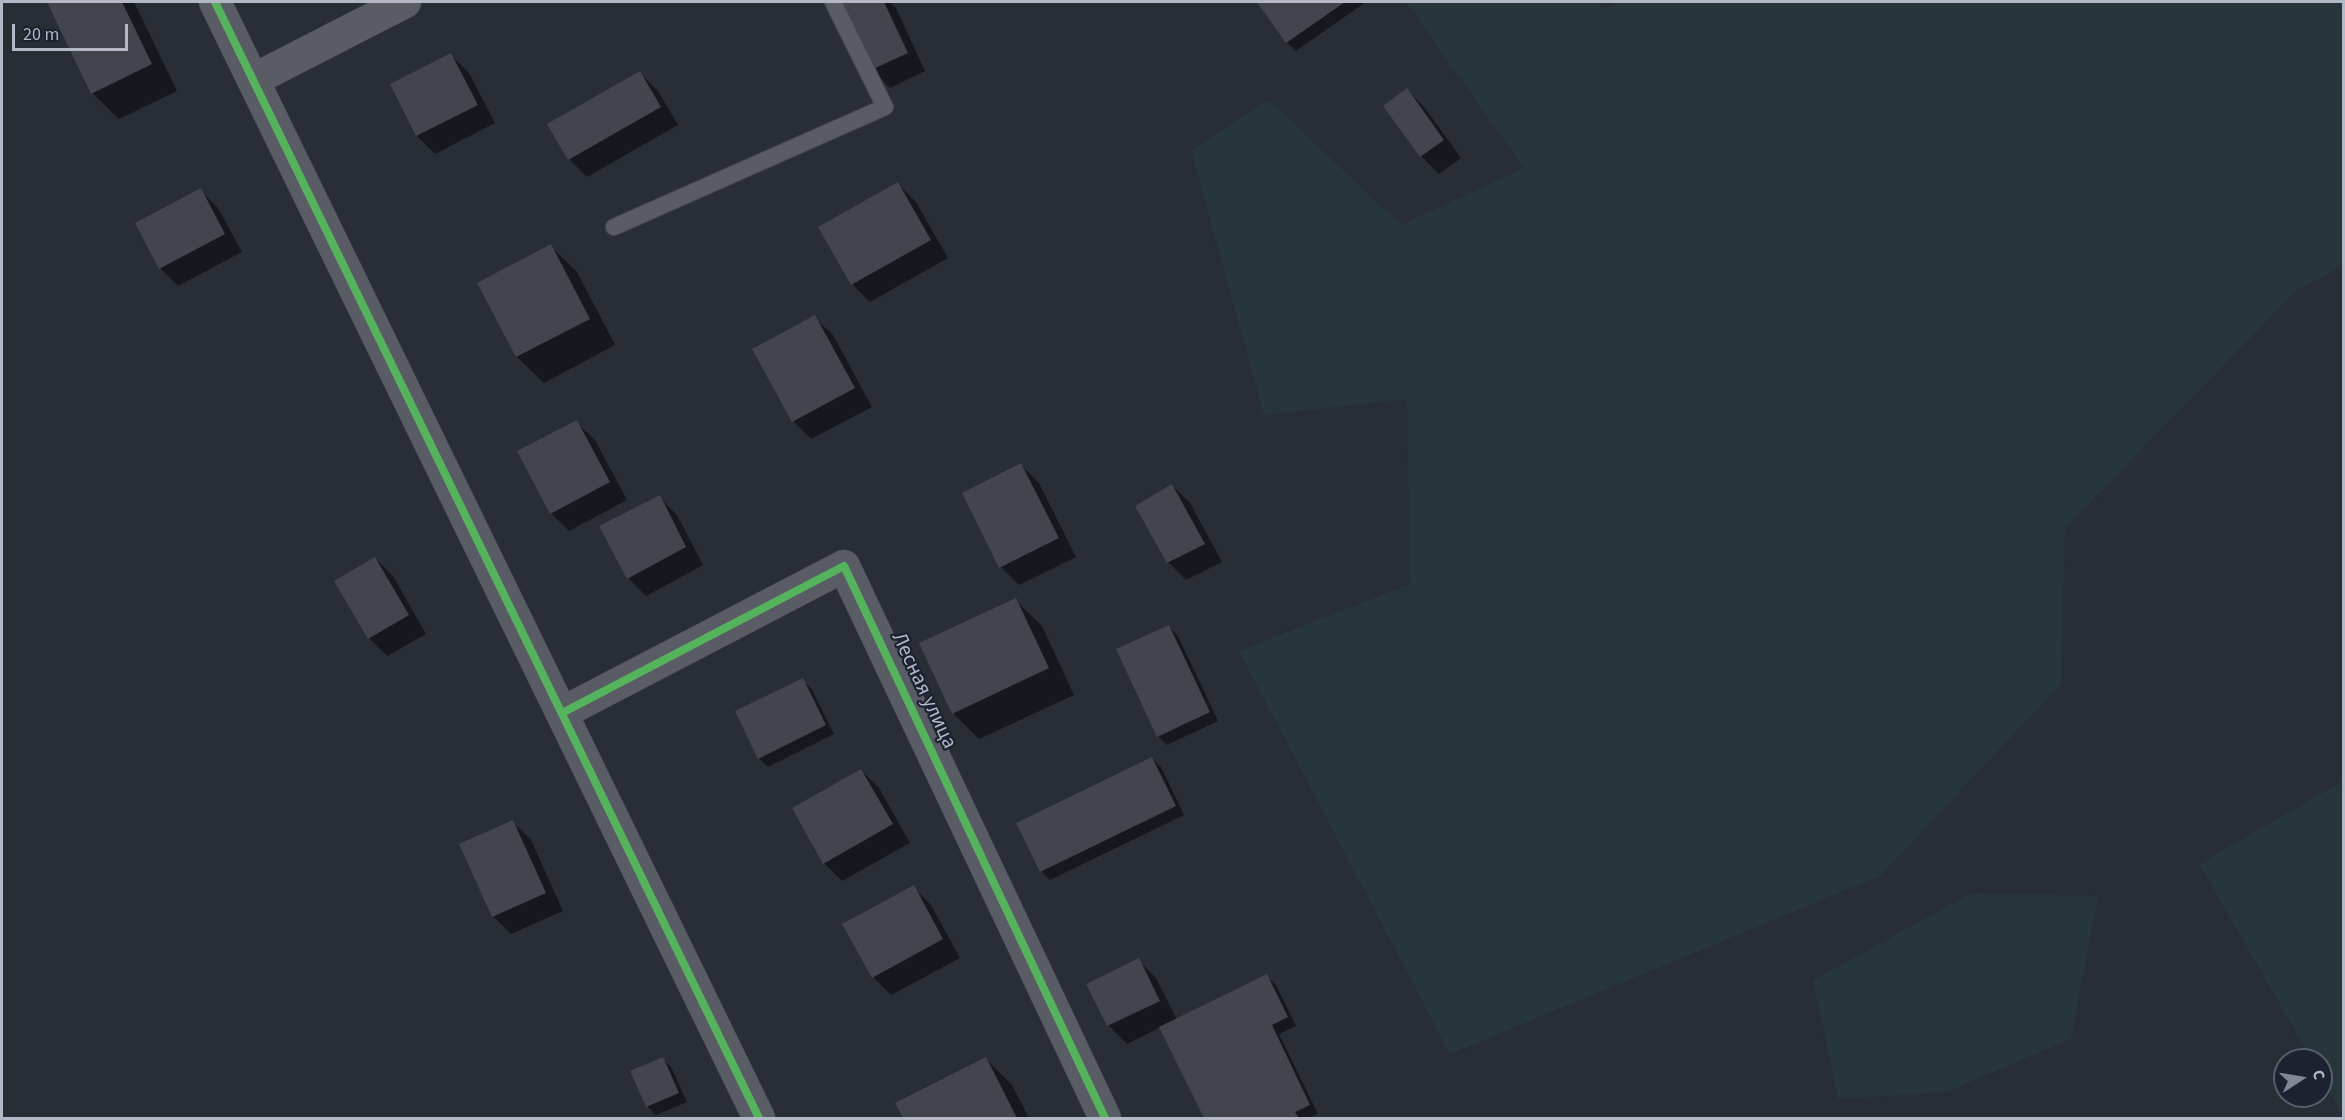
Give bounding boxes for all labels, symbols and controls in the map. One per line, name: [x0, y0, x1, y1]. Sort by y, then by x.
scale bar: [15, 12, 130, 50]
text: 20 m: [23, 22, 59, 47]
street label: Лесная улица: [885, 629, 961, 753]
north arrow: [2273, 1048, 2333, 1108]
text: С: [2307, 1068, 2330, 1082]

